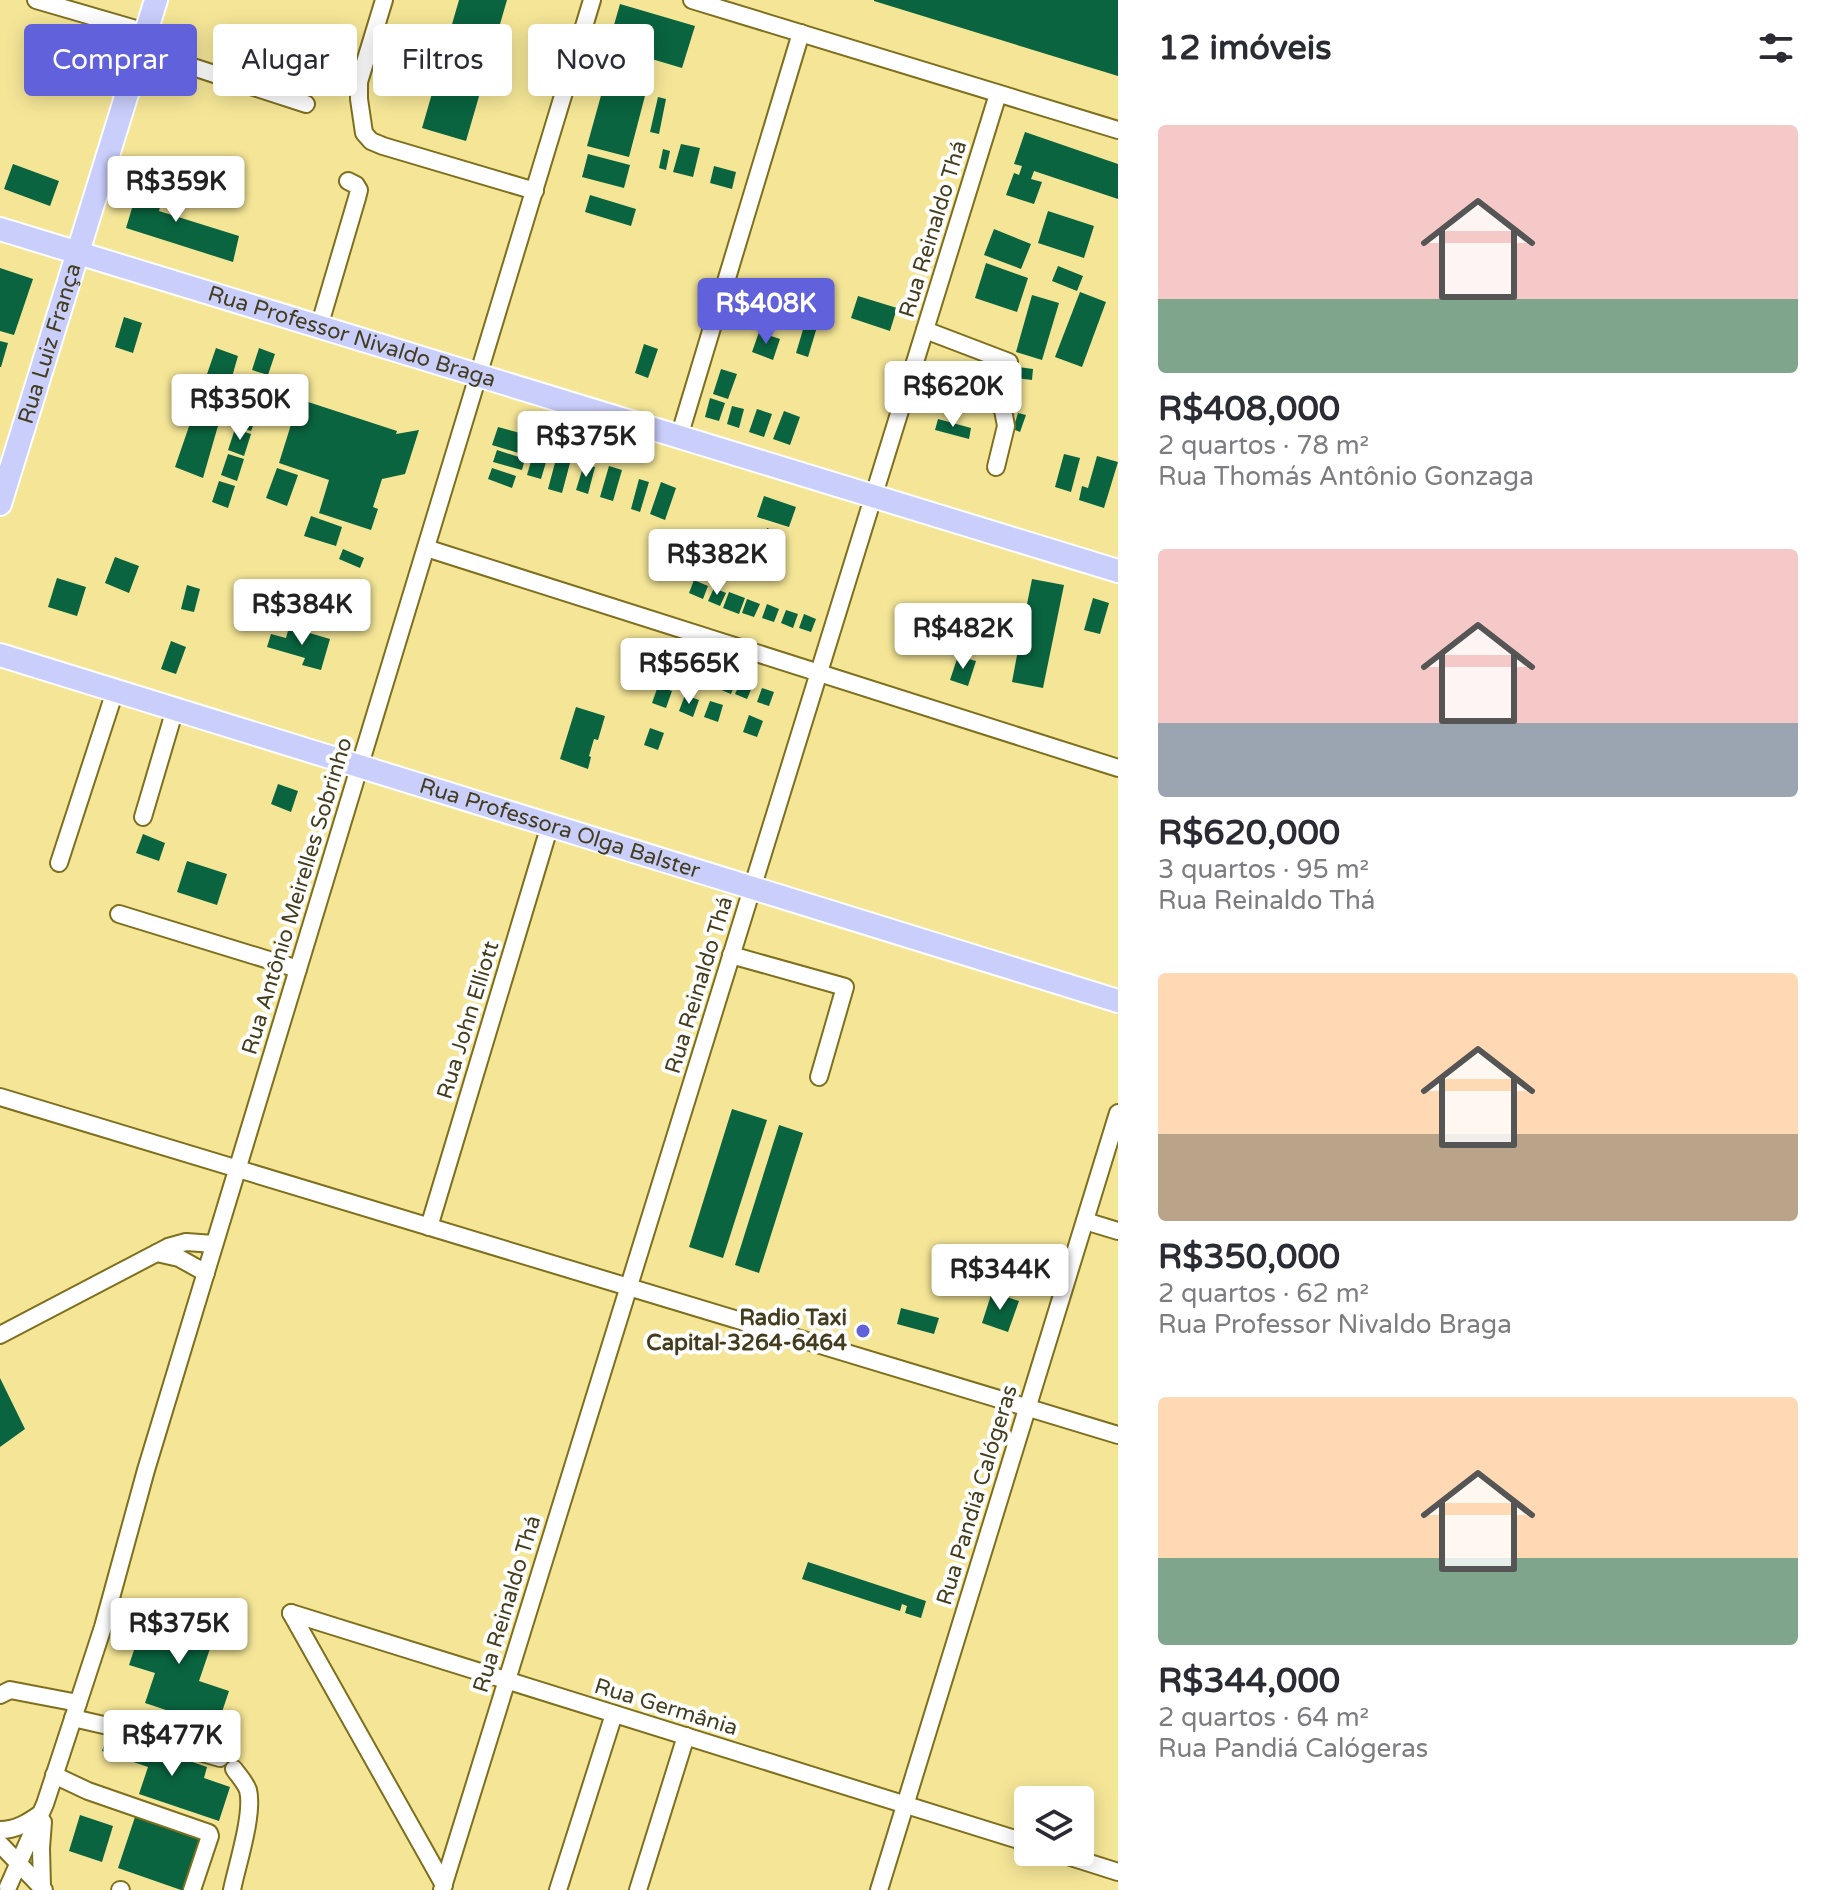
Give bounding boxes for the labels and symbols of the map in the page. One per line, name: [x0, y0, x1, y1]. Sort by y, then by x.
street label: Rua Reinaldo Thá: [894, 137, 972, 321]
pin: R$359K: [111, 156, 241, 224]
street label: Rua Luiz França: [13, 260, 87, 427]
pin: R$408K: [701, 278, 831, 346]
street label: Rua Professor Nivaldo Braga: [205, 280, 499, 393]
pin: R$620K: [888, 361, 1018, 429]
pin: R$350K: [175, 374, 305, 442]
pin: R$375K: [521, 411, 651, 479]
pin: R$382K: [652, 529, 782, 597]
pin: R$384K: [237, 579, 367, 647]
pin: R$482K: [898, 603, 1028, 671]
pin: R$565K: [624, 638, 754, 706]
street label: Rua Antônio Meirelles Sobrinho: [236, 734, 358, 1058]
street label: Rua Professora Olga Balster: [416, 773, 704, 884]
street label: Rua Reinaldo Thá: [660, 893, 738, 1077]
street label: Rua John Elliott: [432, 938, 504, 1102]
pin: R$344K: [935, 1244, 1065, 1312]
place label: Radio Taxi Capital-3264-6464: [646, 1305, 847, 1356]
marker: Radio Taxi Capital-3264-6464: [854, 1322, 872, 1340]
street label: Rua Pandiá Calógeras: [931, 1382, 1023, 1608]
street label: Rua Reinaldo Thá: [468, 1512, 546, 1696]
pin: R$375K: [114, 1598, 244, 1666]
street label: Rua Germânia: [591, 1673, 741, 1741]
pin: R$477K: [107, 1710, 237, 1778]

